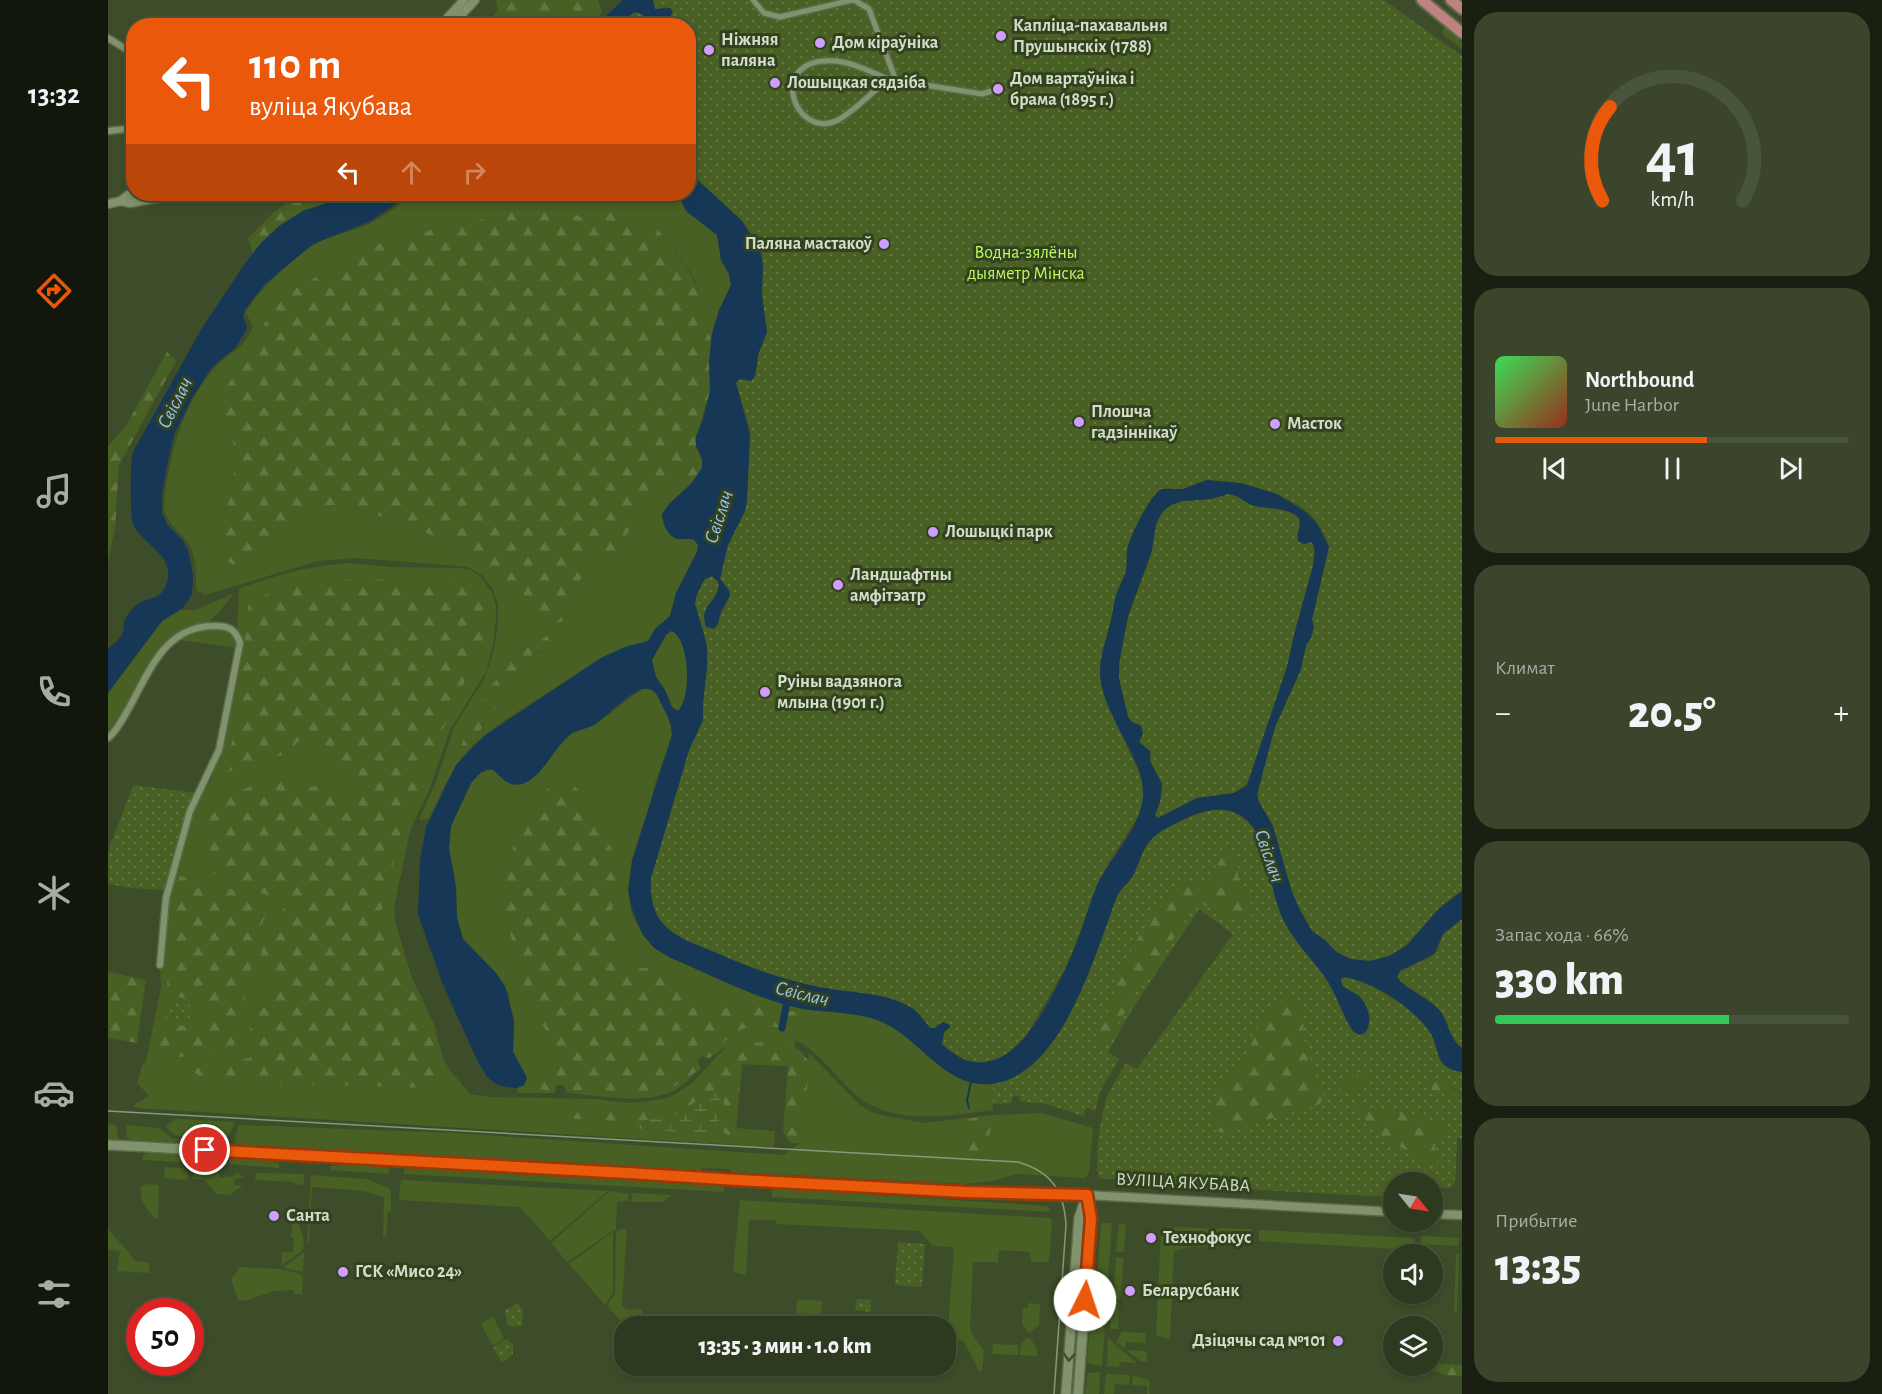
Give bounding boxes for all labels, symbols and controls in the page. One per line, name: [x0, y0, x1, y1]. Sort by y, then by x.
place label: Капліца-пахавальня Прушынскіх (1788): [1013, 17, 1168, 56]
marker: Капліца-пахавальня Прушынскіх (1788): [994, 29, 1008, 43]
place label: Ніжняя паляна: [721, 31, 779, 70]
place label: Дом кіраўніка: [832, 34, 939, 52]
marker: Дом кіраўніка: [813, 36, 827, 50]
icon: left: [150, 42, 228, 120]
marker: Ніжняя паляна: [702, 43, 716, 57]
text: 110 m: [249, 44, 341, 86]
place label: Дом вартаўніка і брама (1895 г.): [1010, 70, 1134, 109]
place label: Лошыцкая сядзіба: [787, 74, 927, 92]
marker: Лошыцкая сядзіба: [768, 76, 782, 90]
text: 13:32: [28, 81, 80, 108]
marker: Дом вартаўніка і брама (1895 г.): [991, 82, 1005, 96]
text: вуліца Якубава: [249, 93, 412, 120]
text: 41: [1645, 125, 1699, 187]
icon: left: [332, 156, 365, 189]
icon: ahead: [395, 156, 428, 189]
icon: right: [458, 156, 491, 189]
text: km/h: [1650, 190, 1694, 211]
place label: Паляна мастакоў: [745, 235, 873, 253]
marker: Паляна мастакоў: [877, 237, 891, 251]
park label: Водна-зялёны дыяметр Мінска: [967, 244, 1085, 283]
icon: directions: [33, 270, 75, 312]
text: Northbound: [1585, 369, 1694, 391]
water label: Свіслач: [154, 374, 196, 432]
text: June Harbor: [1585, 395, 1679, 415]
place label: Плошча гадзіннікаў: [1091, 403, 1178, 442]
marker: Плошча гадзіннікаў: [1072, 415, 1086, 429]
place label: Масток: [1287, 415, 1342, 433]
marker: Масток: [1268, 417, 1282, 431]
icon: previous: [1538, 452, 1571, 485]
icon: pause: [1656, 452, 1689, 485]
icon: next: [1774, 452, 1807, 485]
icon: music: [33, 470, 75, 512]
water label: Свіслач: [701, 488, 737, 546]
place label: Лошыцкі парк: [945, 523, 1053, 541]
marker: Лошыцкі парк: [926, 525, 940, 539]
place label: Ландшафтны амфітэатр: [850, 566, 952, 605]
marker: Ландшафтны амфітэатр: [831, 578, 845, 592]
text: Климат: [1495, 658, 1555, 678]
icon: phone: [33, 671, 75, 713]
place label: Руіны вадзянога млына (1901 г.): [777, 673, 903, 712]
marker: Руіны вадзянога млына (1901 г.): [758, 685, 772, 699]
text: 20.5°: [1628, 691, 1716, 736]
text: −: [1495, 697, 1511, 730]
text: +: [1833, 697, 1849, 730]
water label: Свіслач: [1251, 827, 1287, 885]
icon: climate: [33, 872, 75, 914]
text: Запас хода · 66%: [1495, 925, 1629, 945]
text: 330 km: [1495, 958, 1624, 1003]
water label: Свіслач: [773, 978, 831, 1010]
icon: car: [33, 1072, 75, 1114]
pin: [179, 1124, 230, 1175]
icon: arrive: [188, 1133, 221, 1166]
street label: ВУЛІЦА ЯКУБАВА: [1115, 1170, 1251, 1196]
north arrow: [1383, 1172, 1443, 1232]
map controls: [1383, 1172, 1443, 1376]
place label: Санта: [286, 1207, 330, 1225]
marker: Санта: [267, 1209, 281, 1223]
text: Прибытие: [1495, 1211, 1577, 1231]
place label: Технофокус: [1163, 1229, 1251, 1247]
marker: Технофокус: [1144, 1231, 1158, 1245]
button: sound: [1383, 1244, 1443, 1304]
text: 13:35: [1495, 1244, 1581, 1289]
place label: ГСК «Мисо 24»: [355, 1263, 462, 1281]
marker: ГСК «Мисо 24»: [336, 1265, 350, 1279]
position arrow: [1053, 1268, 1117, 1332]
icon: filters: [33, 1273, 75, 1315]
place label: Беларусбанк: [1142, 1282, 1239, 1300]
marker: Беларусбанк: [1123, 1284, 1137, 1298]
speed limit sign: 50: [126, 1298, 204, 1376]
button: layers: [1383, 1316, 1443, 1376]
place label: Дзіцячы сад №101: [1192, 1332, 1326, 1350]
marker: Дзіцячы сад №101: [1331, 1334, 1345, 1348]
text: 13:35 · 3 мин · 1.0 km: [698, 1335, 872, 1357]
one-way arrow: [1063, 1352, 1076, 1361]

